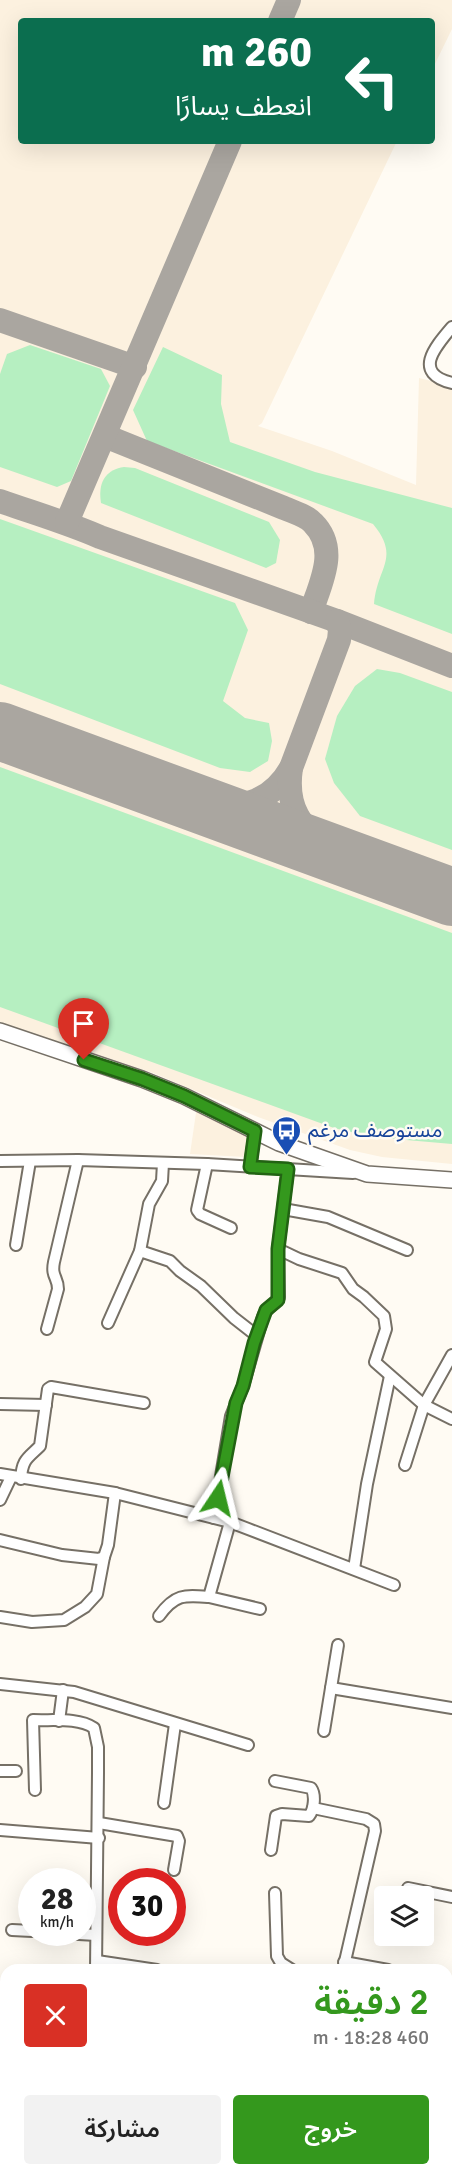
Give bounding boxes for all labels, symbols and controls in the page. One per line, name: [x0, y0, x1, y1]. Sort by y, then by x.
text: 260 m: [201, 27, 312, 78]
icon: left: [333, 42, 411, 120]
text: انعطف يسارًا: [175, 90, 312, 123]
pin: [58, 998, 109, 1060]
icon: arrive: [67, 1007, 100, 1040]
bus stop icon: مستوصف مرغم: [271, 1114, 303, 1156]
place label: مستوصف مرغم: [308, 1117, 442, 1145]
position arrow: [186, 1466, 250, 1530]
speed limit sign: 30: [108, 1868, 186, 1946]
text: 28: [41, 1881, 73, 1918]
map controls: [374, 1886, 434, 1946]
button: layers: [374, 1886, 434, 1946]
text: km/h: [40, 1913, 74, 1931]
text: 2 دقيقة: [314, 1980, 429, 2025]
button: close: [24, 1984, 87, 2047]
text: 460 m · 18:28: [313, 2025, 429, 2050]
button: مشاركة: [24, 2095, 221, 2164]
button: خروج: [233, 2095, 429, 2164]

